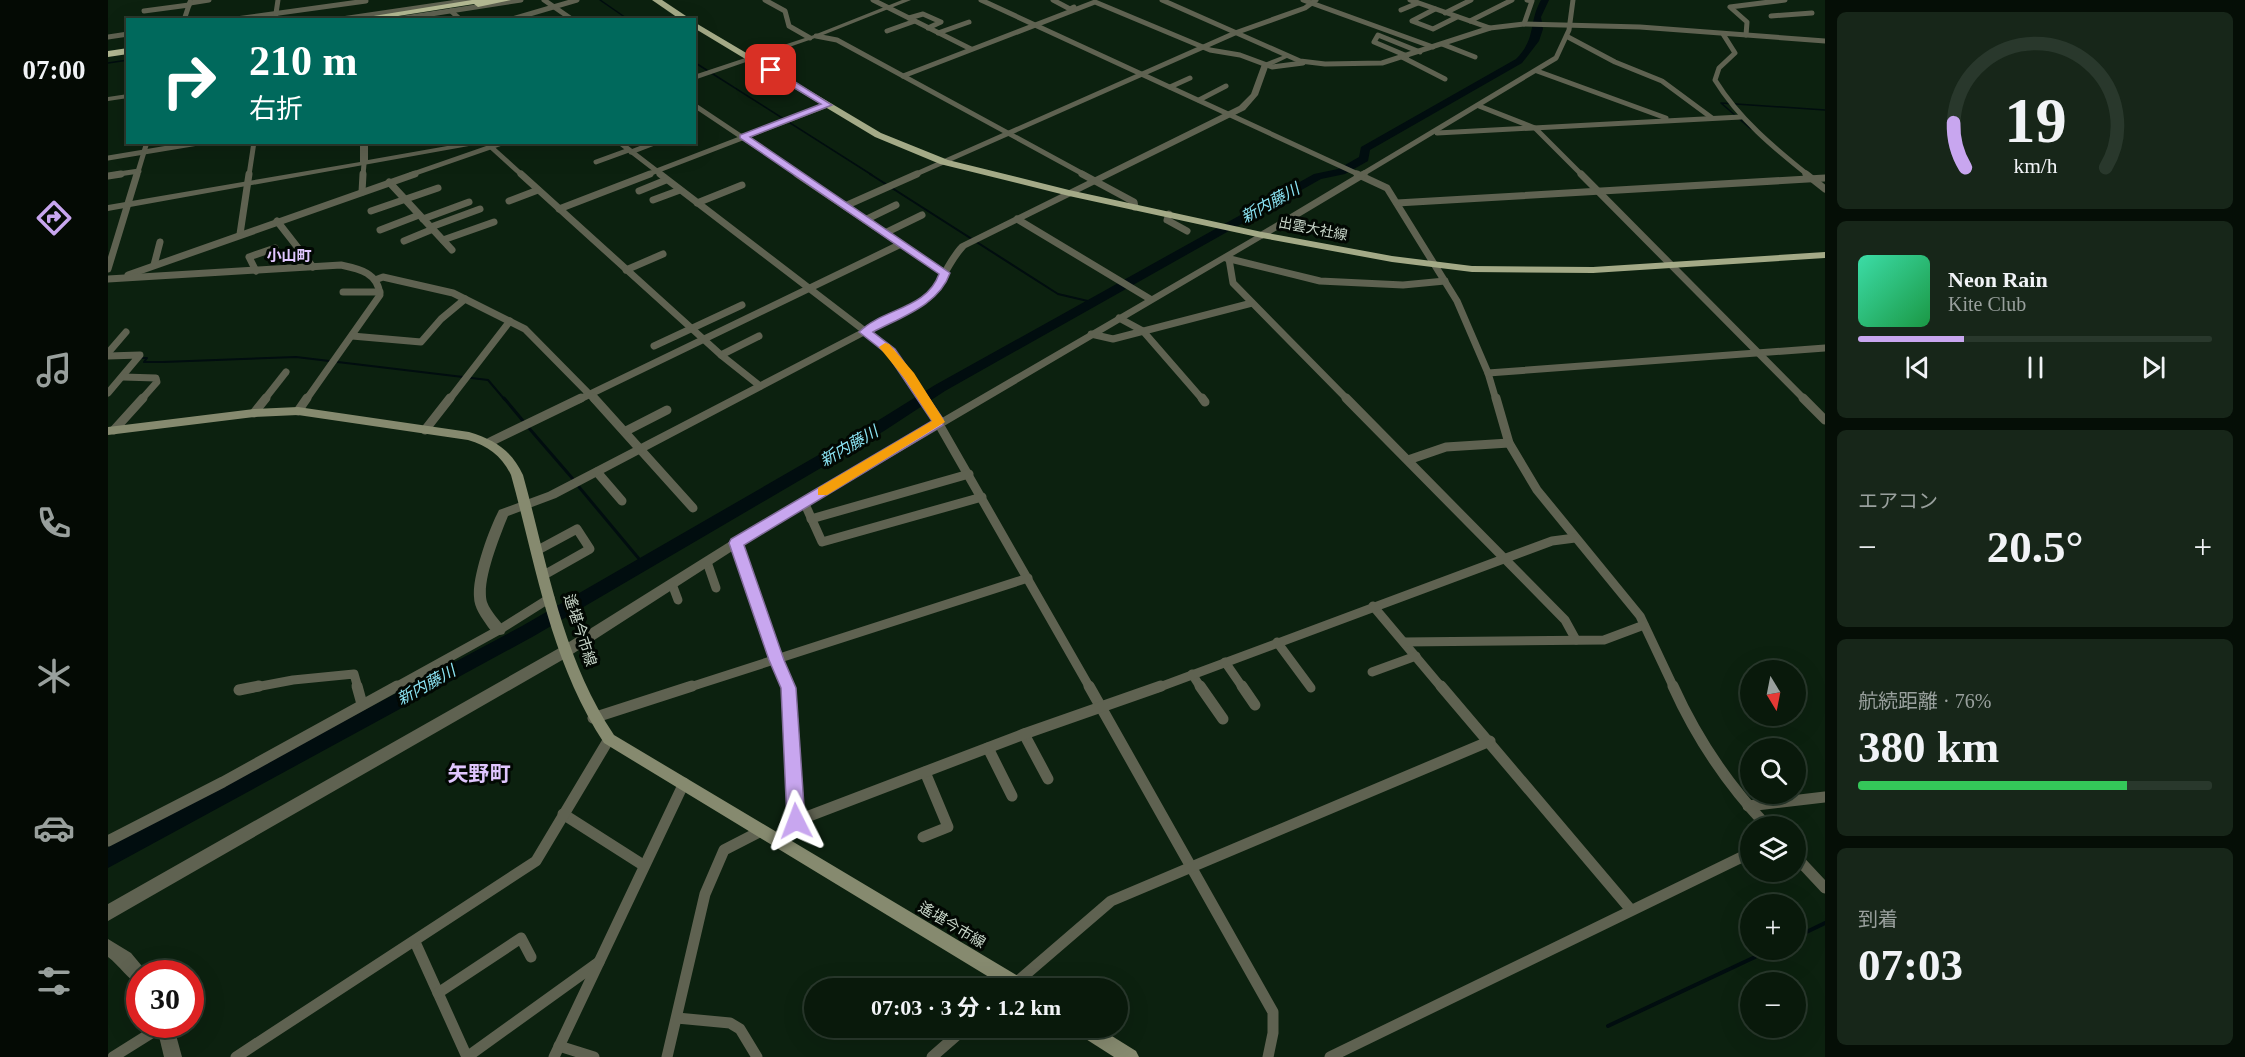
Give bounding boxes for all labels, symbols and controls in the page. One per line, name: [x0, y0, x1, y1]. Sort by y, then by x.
text: 210 m: [249, 38, 358, 84]
icon: right: [150, 42, 228, 120]
pin: [745, 44, 796, 95]
icon: arrive: [754, 53, 787, 86]
text: 07:00: [23, 55, 86, 85]
text: 19: [2004, 86, 2066, 155]
text: 右折: [249, 94, 303, 124]
text: km/h: [2013, 154, 2057, 178]
water label: 新内藤川: [1238, 179, 1304, 226]
icon: directions: [33, 197, 75, 239]
street label: 出雲大社線: [1277, 215, 1349, 243]
district label: 小山町: [266, 248, 312, 264]
text: Neon Rain: [1948, 267, 2048, 292]
text: Kite Club: [1948, 293, 2026, 315]
icon: music: [33, 349, 75, 391]
icon: previous: [1901, 351, 1934, 384]
icon: pause: [2019, 351, 2052, 384]
icon: next: [2137, 351, 2170, 384]
water label: 新内藤川: [817, 422, 883, 469]
text: エアコン: [1858, 490, 1938, 512]
icon: phone: [33, 502, 75, 544]
text: 20.5°: [1987, 522, 2083, 572]
text: −: [1858, 529, 1877, 565]
text: +: [2193, 529, 2212, 565]
street label: 遙堪今市線: [561, 592, 599, 668]
icon: climate: [33, 655, 75, 697]
north arrow: [1740, 660, 1806, 726]
map controls: [1740, 660, 1806, 1038]
water label: 新内藤川: [394, 661, 460, 708]
text: 航続距離 · 76%: [1858, 690, 1991, 712]
text: 380 km: [1858, 722, 1999, 772]
button: search: [1740, 738, 1806, 804]
district label: 矢野町: [448, 762, 511, 786]
position arrow: [764, 789, 828, 853]
icon: car: [33, 807, 75, 849]
button: layers: [1740, 816, 1806, 882]
button: +: [1740, 894, 1806, 960]
street label: 遙堪今市線: [916, 899, 988, 951]
text: 到着: [1858, 908, 1898, 930]
text: 07:03: [1858, 940, 1963, 990]
icon: filters: [33, 960, 75, 1002]
speed limit sign: 30: [126, 960, 204, 1038]
button: −: [1740, 972, 1806, 1038]
text: 07:03 · 3 分 · 1.2 km: [871, 995, 1061, 1020]

